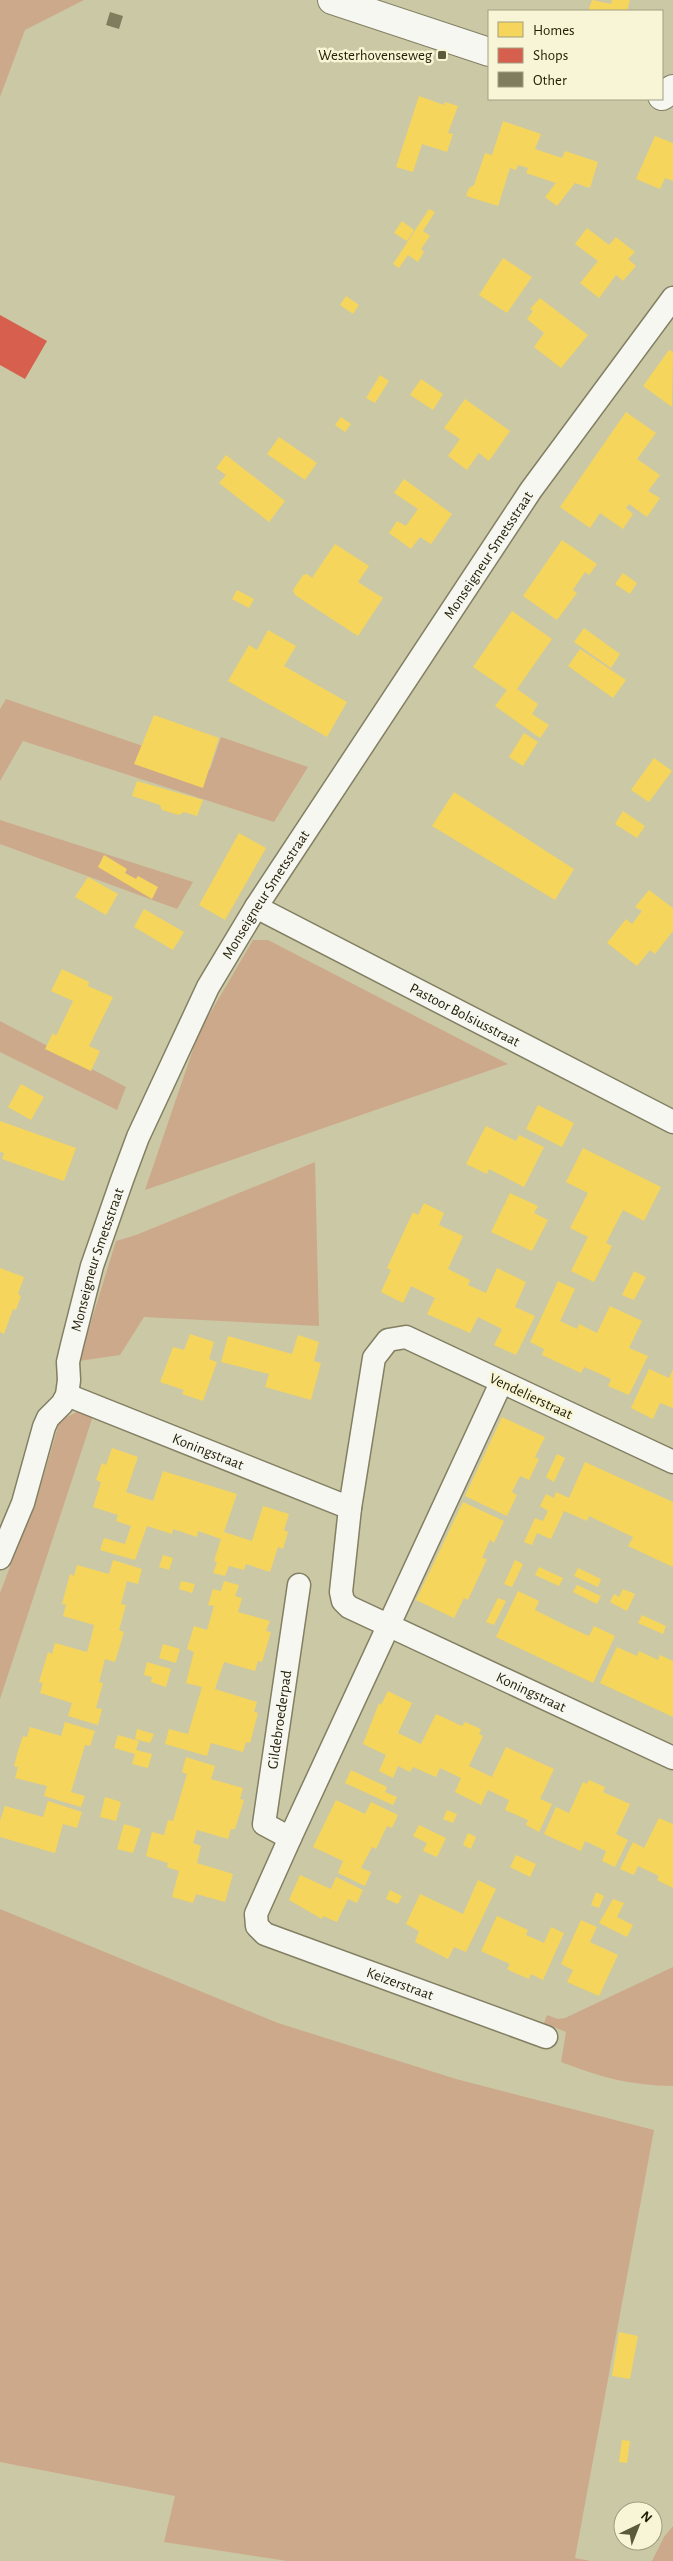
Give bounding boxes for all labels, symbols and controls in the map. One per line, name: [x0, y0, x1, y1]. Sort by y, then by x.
legend: [488, 10, 663, 100]
text: Homes: [533, 23, 575, 38]
place label: Westerhovenseweg: [318, 48, 433, 63]
text: Shops: [533, 48, 568, 63]
marker: Westerhovenseweg: [436, 49, 448, 61]
text: Other: [533, 73, 567, 88]
street label: Monseigneur Smetsstraat: [441, 489, 536, 622]
street label: Monseigneur Smetsstraat: [220, 827, 313, 962]
street label: Pastoor Bolsiusstraat: [407, 981, 522, 1050]
street label: Monseigneur Smetsstraat: [69, 1186, 127, 1333]
street label: Vendelierstraat: [487, 1371, 575, 1422]
street label: Koningstraat: [170, 1431, 246, 1473]
street label: Gildebroederpad: [265, 1669, 294, 1770]
street label: Koningstraat: [494, 1670, 568, 1715]
street label: Keizerstraat: [364, 1965, 435, 2003]
north arrow: [613, 2501, 663, 2551]
text: N: [638, 2509, 655, 2526]

